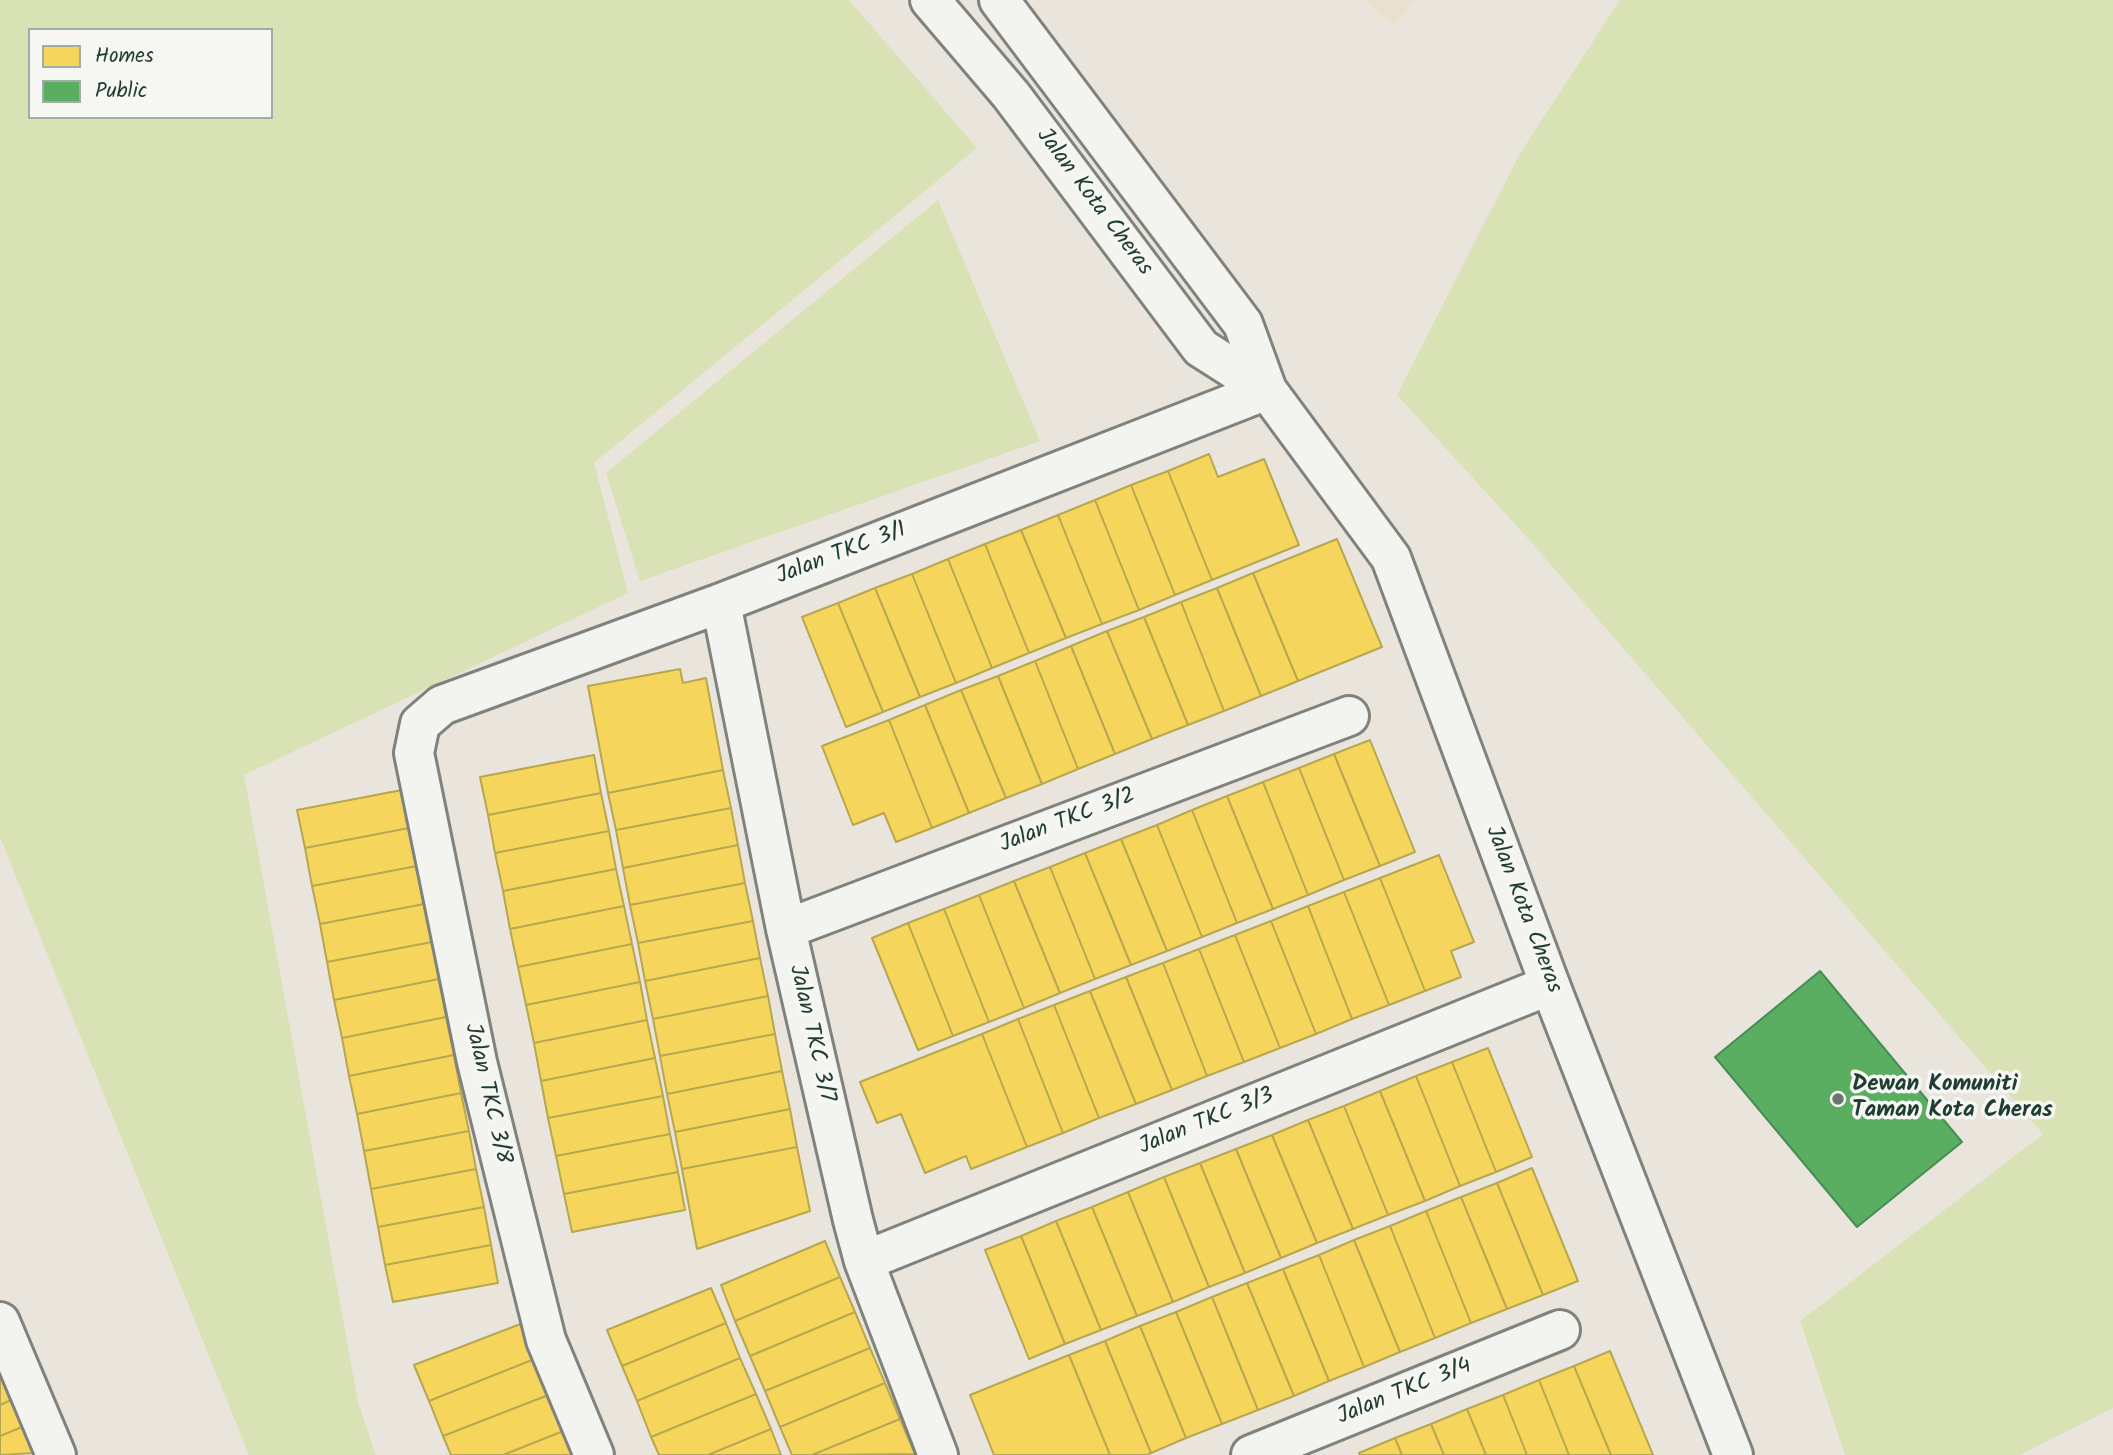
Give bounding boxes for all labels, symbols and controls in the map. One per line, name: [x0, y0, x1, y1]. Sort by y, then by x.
legend: [28, 28, 273, 119]
text: Homes: [95, 40, 154, 73]
text: Public: [95, 75, 147, 108]
street label: Jalan Kota Cheras: [1029, 124, 1157, 282]
street label: Jalan TKC 3/1: [773, 518, 911, 592]
street label: Jalan TKC 3/2: [996, 783, 1140, 861]
street label: Jalan Kota Cheras: [1477, 822, 1567, 998]
street label: Jalan TKC 3/7: [781, 963, 839, 1105]
street label: Jalan TKC 3/8: [456, 1021, 516, 1167]
place label: Dewan Komuniti Taman Kota Cheras: [1852, 1072, 2053, 1126]
street label: Jalan TKC 3/3: [1136, 1083, 1278, 1163]
marker: Dewan Komuniti Taman Kota Cheras: [1830, 1091, 1846, 1107]
street label: Jalan TKC 3/4: [1334, 1354, 1476, 1432]

